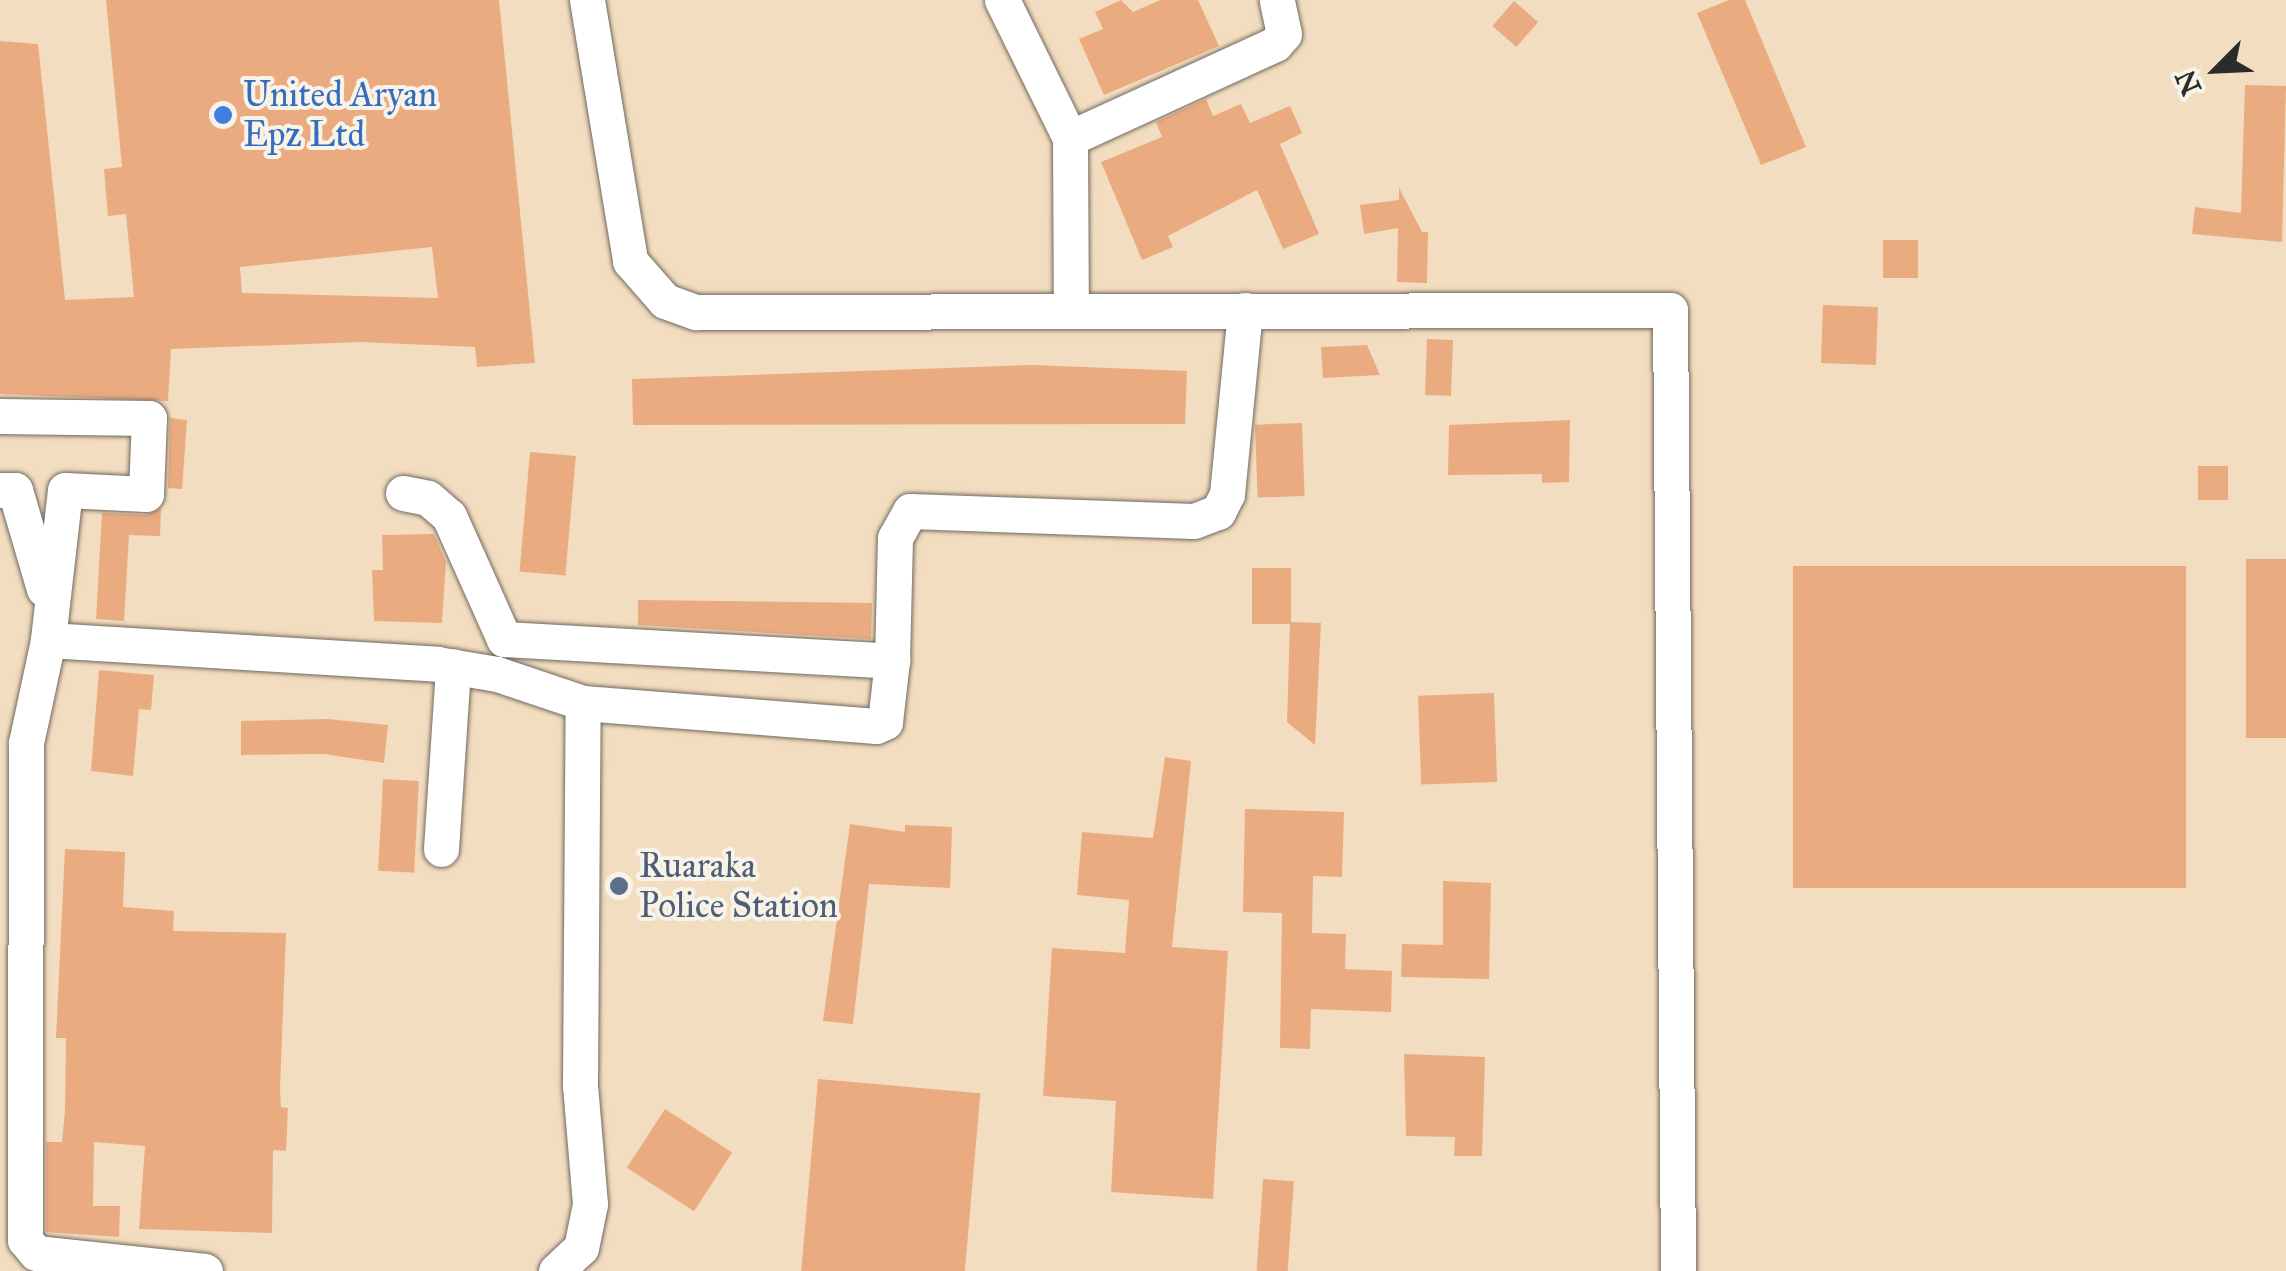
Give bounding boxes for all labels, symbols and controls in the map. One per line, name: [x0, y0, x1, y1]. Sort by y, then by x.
north arrow: [2166, 20, 2266, 120]
text: N: [2167, 64, 2209, 100]
place label: United Aryan Epz Ltd: [243, 74, 437, 156]
marker: United Aryan Epz Ltd: [212, 104, 234, 126]
place label: Ruaraka Police Station: [639, 845, 838, 927]
marker: Ruaraka Police Station: [608, 875, 630, 897]

